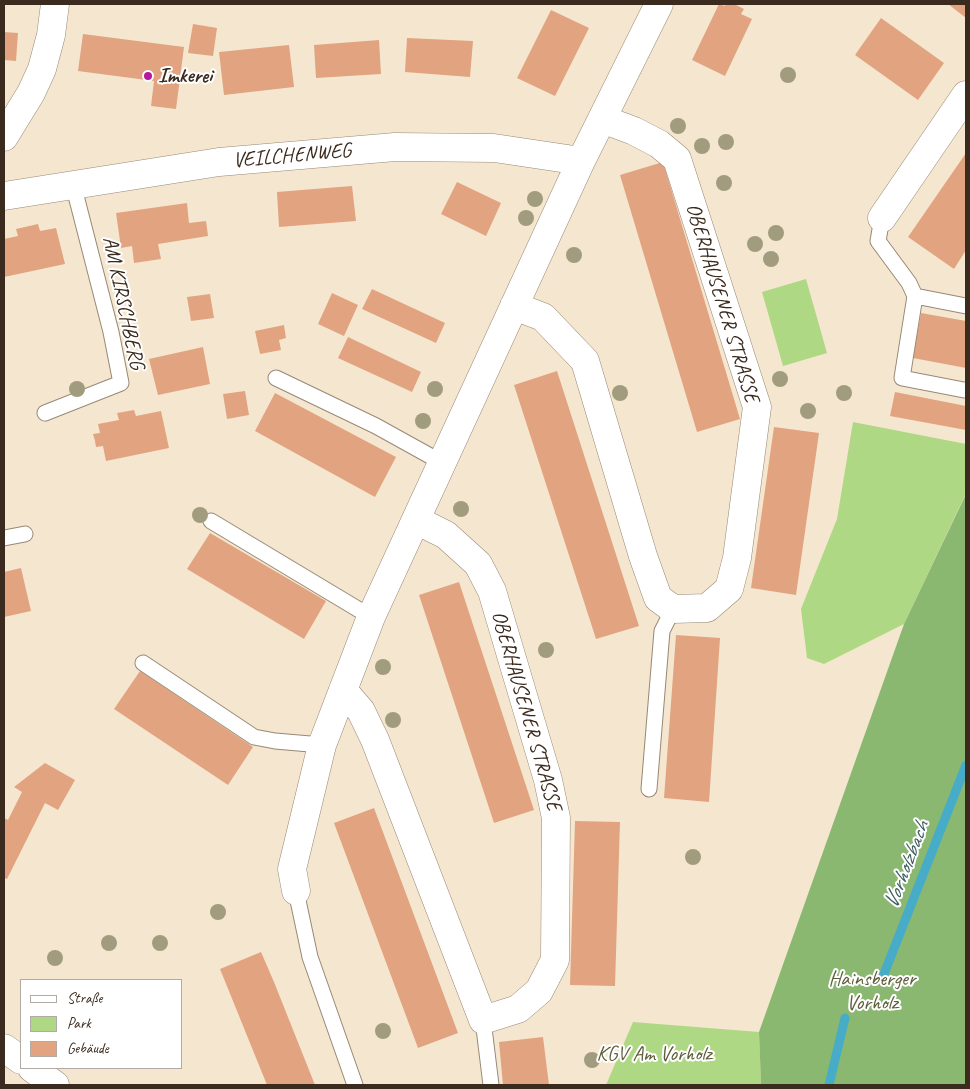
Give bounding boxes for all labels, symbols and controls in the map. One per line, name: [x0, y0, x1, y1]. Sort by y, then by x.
place label: Imkerei: [158, 63, 212, 89]
marker: Imkerei: [142, 70, 154, 82]
street label: VEILCHENWEG: [232, 138, 352, 174]
street label: OBERHAUSENER STRASSE: [680, 201, 764, 405]
street label: AM KIRSCHBERG: [97, 234, 149, 372]
street label: OBERHAUSENER STRASSE: [485, 608, 567, 814]
water label: Vorholzbach: [878, 818, 936, 912]
park label: Hainsberger Vorholz: [829, 966, 915, 1016]
legend: [20, 979, 182, 1069]
text: Straße: [67, 989, 102, 1008]
text: Park: [67, 1014, 91, 1033]
text: Gebäude: [67, 1039, 109, 1058]
park label: KGV Am Vorholz: [596, 1041, 712, 1067]

